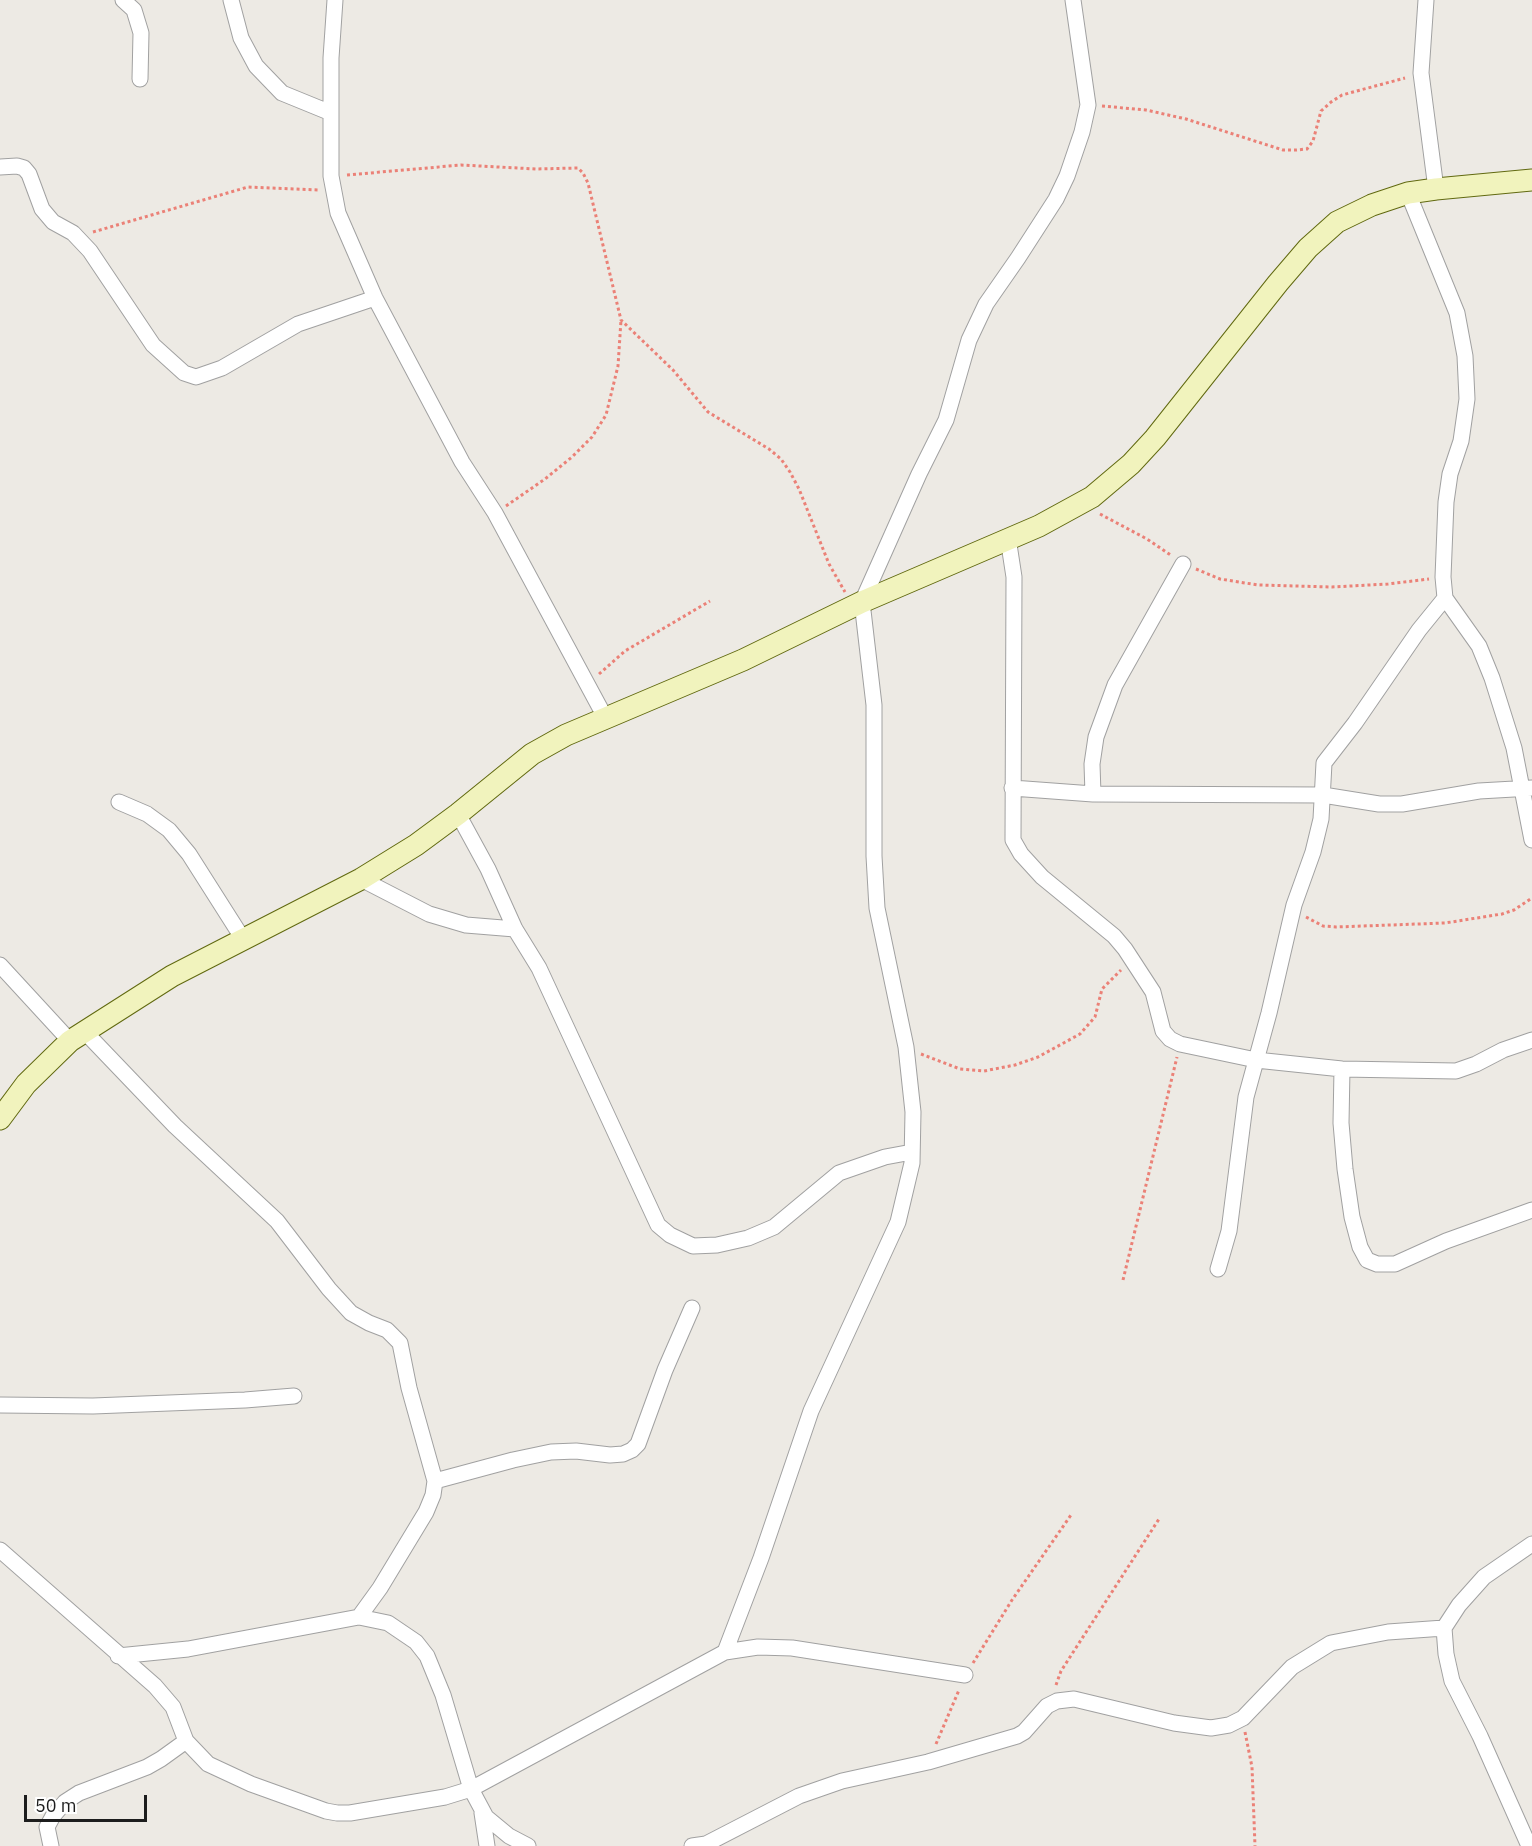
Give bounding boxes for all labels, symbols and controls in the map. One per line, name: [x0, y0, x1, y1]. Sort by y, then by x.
scale bar: [27, 1783, 150, 1821]
text: 50 m: [35, 1794, 77, 1817]

